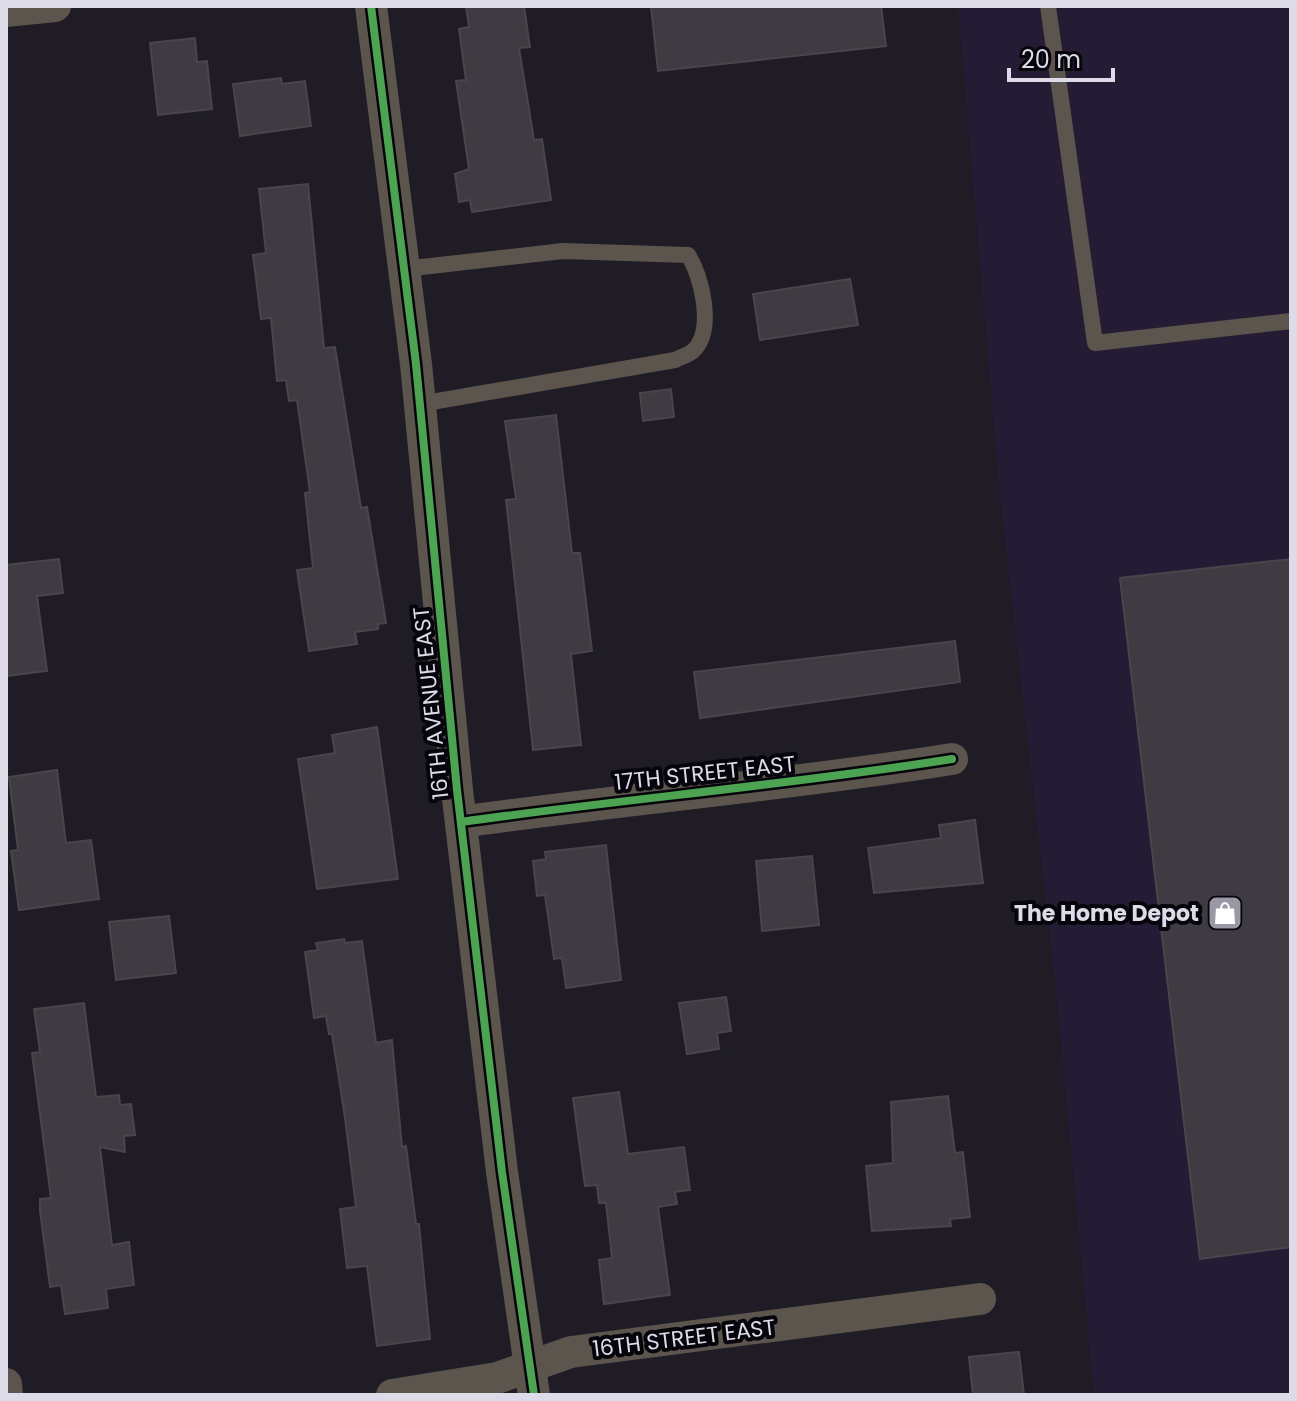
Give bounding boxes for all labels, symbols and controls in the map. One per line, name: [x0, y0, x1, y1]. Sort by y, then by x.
scale bar: [1009, 32, 1113, 82]
text: 20 m: [1021, 43, 1081, 76]
street label: 16TH AVENUE EAST: [405, 605, 457, 801]
street label: 17TH STREET EAST: [613, 748, 797, 798]
shop icon: The Home Depot: [1206, 894, 1244, 932]
place label: The Home Depot: [1014, 898, 1199, 929]
street label: 16TH STREET EAST: [591, 1311, 777, 1365]

